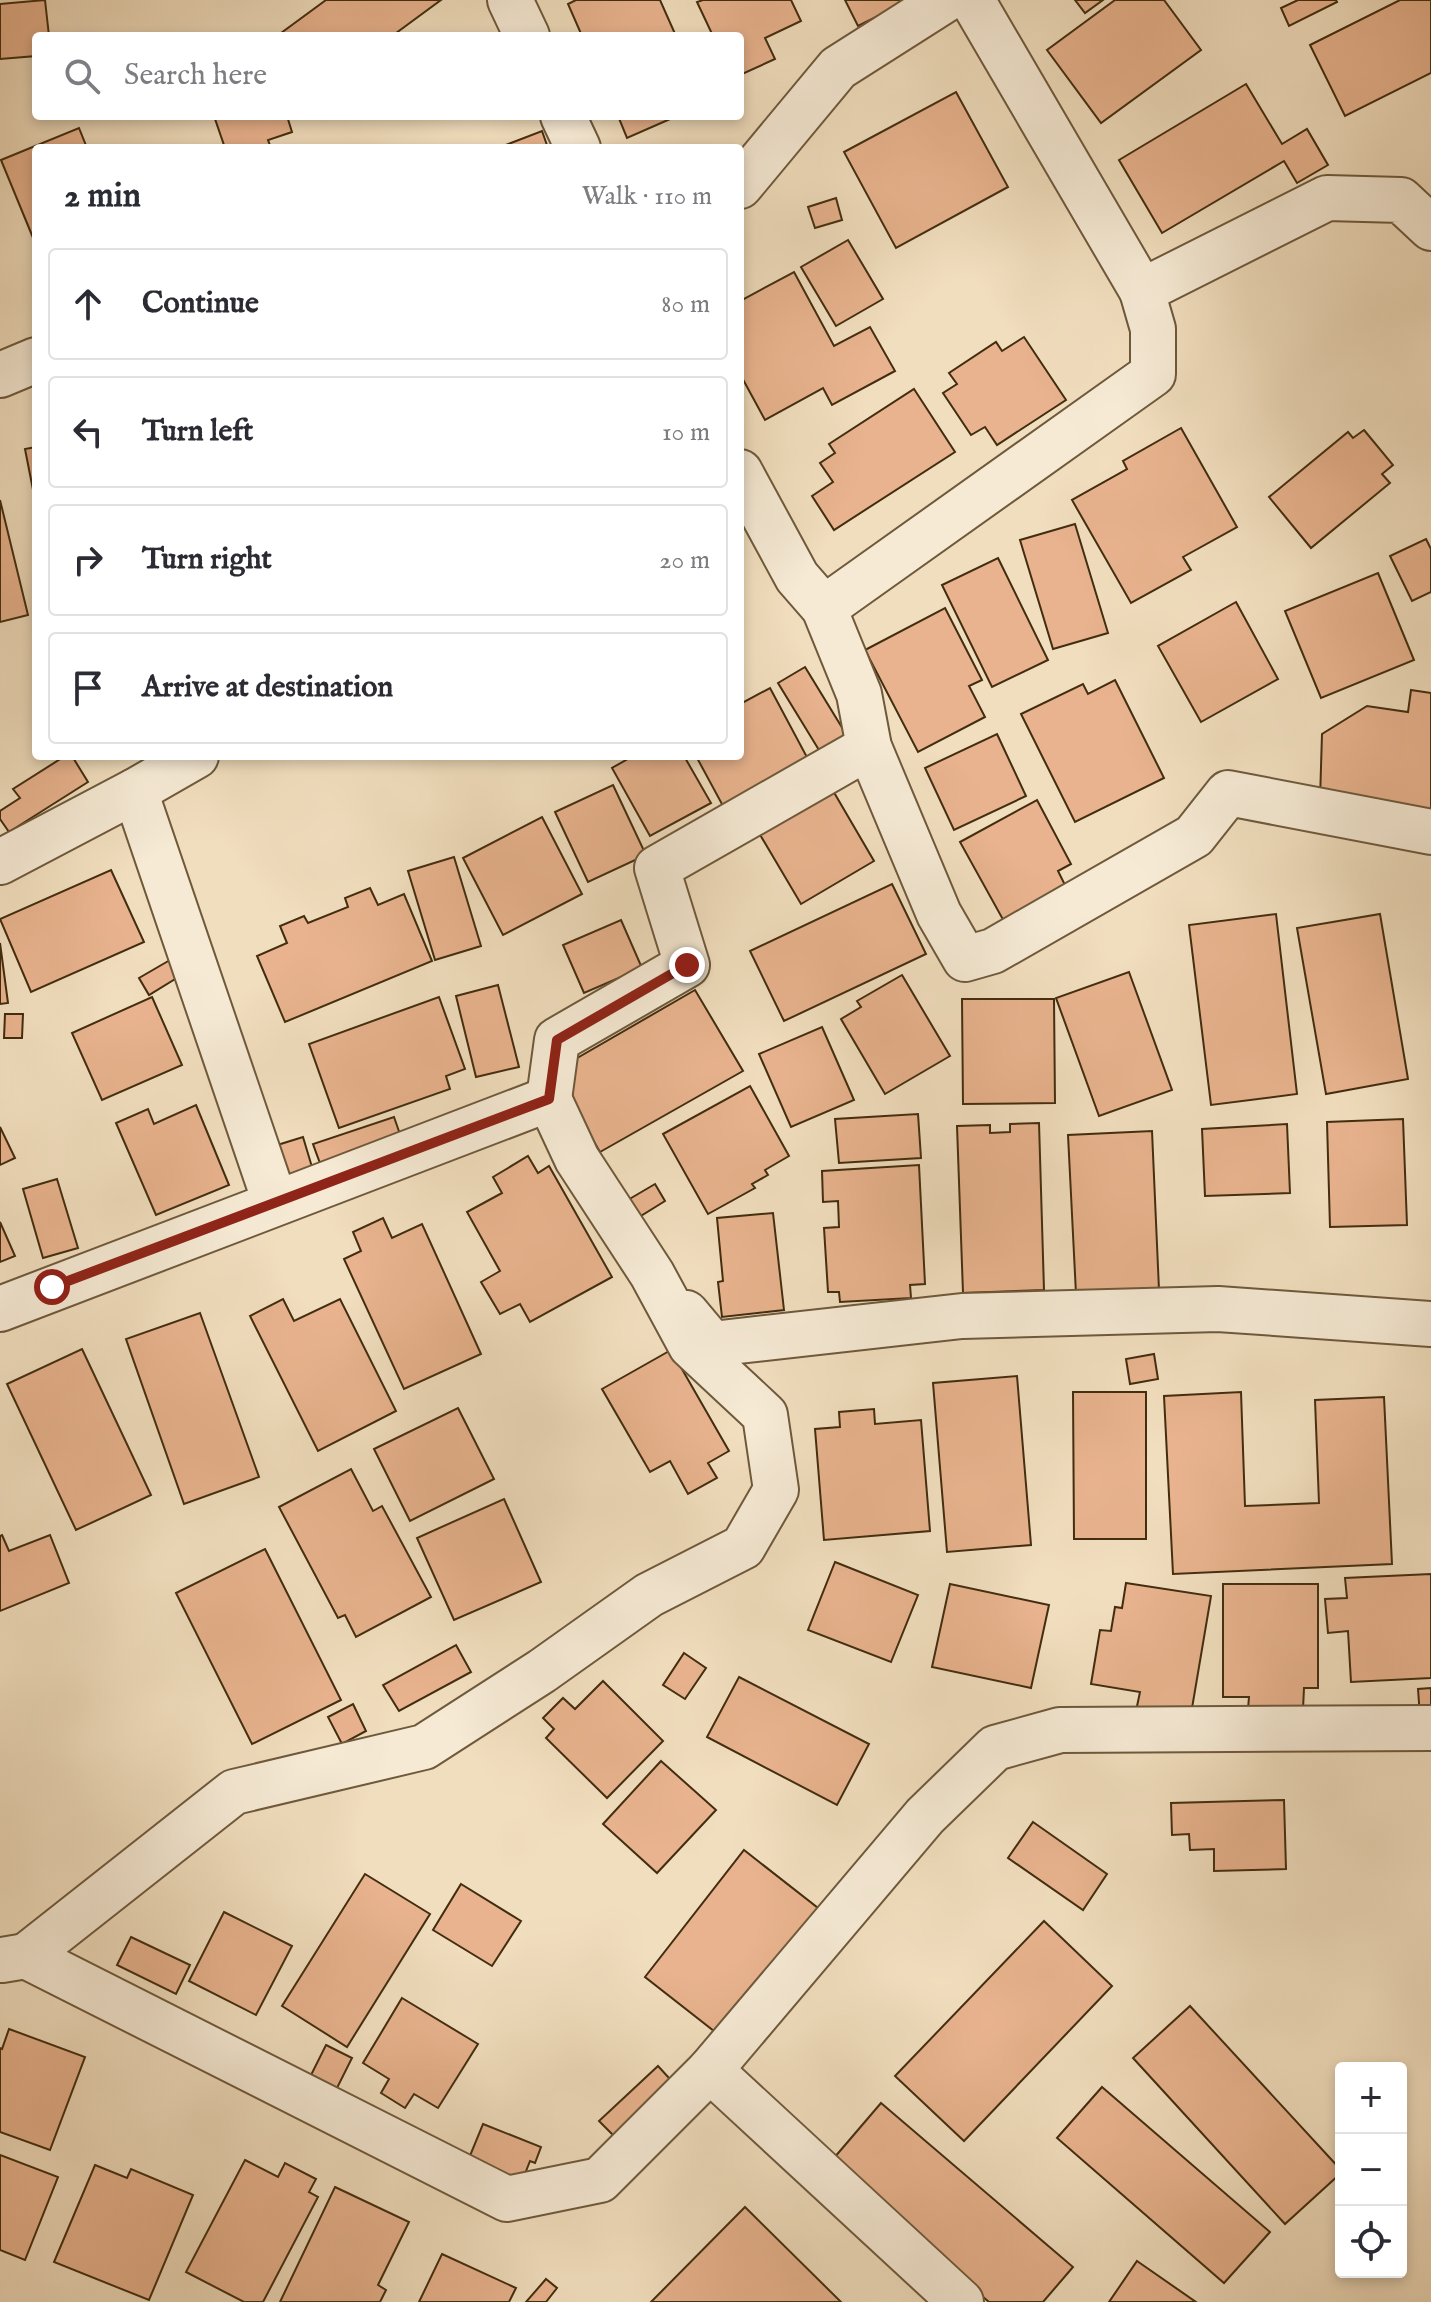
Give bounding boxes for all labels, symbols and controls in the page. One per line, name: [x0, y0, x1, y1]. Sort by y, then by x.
search box: [32, 32, 744, 120]
icon: search: [60, 54, 104, 98]
text: Search here: [124, 57, 267, 95]
text: 2 min: [64, 175, 141, 218]
text: Walk · 110 m: [582, 180, 712, 213]
icon: ahead: [66, 282, 110, 326]
text: Continue: [142, 285, 259, 323]
text: 80 m: [661, 288, 710, 321]
icon: left: [66, 410, 110, 454]
text: Turn left: [142, 413, 253, 451]
text: 10 m: [662, 416, 710, 449]
icon: right: [66, 538, 110, 582]
text: Turn right: [142, 541, 272, 579]
text: 20 m: [659, 544, 710, 577]
icon: arrive: [66, 666, 110, 710]
text: Arrive at destination: [142, 669, 393, 707]
route end: [669, 947, 705, 983]
route start: [34, 1269, 70, 1305]
map controls: [1335, 2062, 1407, 2278]
button: +: [1335, 2062, 1407, 2134]
button: −: [1335, 2134, 1407, 2206]
button: locate: [1335, 2206, 1407, 2278]

